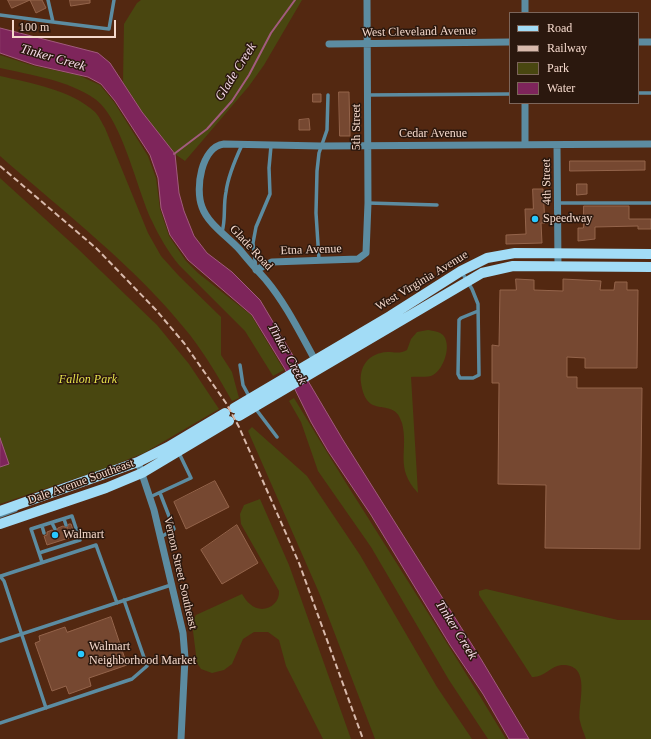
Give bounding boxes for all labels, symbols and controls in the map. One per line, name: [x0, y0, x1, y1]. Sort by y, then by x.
scale bar: [14, 12, 118, 38]
legend: [509, 12, 639, 104]
text: 100 m: [19, 20, 49, 34]
text: Road: [547, 21, 572, 35]
street label: West Cleveland Avenue: [361, 24, 477, 40]
water label: Glade Creek: [212, 40, 260, 104]
water label: Tinker Creek: [19, 41, 87, 75]
text: Railway: [547, 41, 587, 55]
text: Park: [547, 61, 569, 75]
text: Water: [547, 81, 575, 95]
street label: 5th Street: [350, 104, 364, 150]
street label: Cedar Avenue: [399, 127, 467, 141]
street label: 4th Street: [539, 159, 555, 205]
place label: Speedway: [543, 212, 592, 226]
marker: Speedway: [530, 214, 540, 224]
street label: Glade Road: [226, 222, 276, 274]
street label: Etna Avenue: [280, 242, 342, 258]
street label: West Virginia Avenue: [373, 248, 471, 314]
water label: Tinker Creek: [264, 321, 310, 387]
park label: Fallon Park: [59, 373, 117, 387]
street label: Dale Avenue Southeast: [26, 456, 136, 508]
street label: Vernon Street Southeast: [160, 515, 200, 631]
place label: Walmart: [63, 528, 104, 542]
marker: Walmart: [50, 530, 60, 540]
water label: Tinker Creek: [432, 597, 480, 663]
place label: Walmart Neighborhood Market: [89, 640, 196, 668]
marker: Walmart Neighborhood Market: [76, 649, 86, 659]

